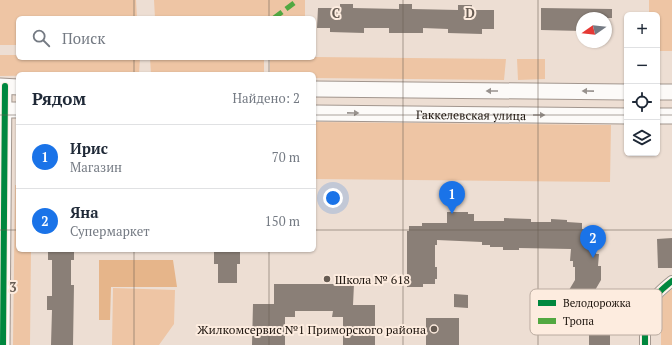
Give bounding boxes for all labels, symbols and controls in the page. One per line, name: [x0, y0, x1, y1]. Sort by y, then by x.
text: C: [332, 4, 340, 22]
text: D: [465, 4, 475, 22]
north arrow: [576, 12, 612, 48]
map controls: [624, 12, 660, 156]
button: +: [624, 12, 660, 48]
search box: [16, 16, 316, 60]
icon: search: [30, 27, 52, 49]
text: Поиск: [62, 28, 105, 48]
button: −: [624, 48, 660, 84]
button: locate: [624, 84, 660, 120]
text: Рядом: [32, 87, 86, 110]
one-way arrow: [485, 88, 498, 94]
one-way arrow: [582, 88, 594, 95]
text: Найдено: 2: [233, 89, 300, 107]
street label: Гаккелевская улица: [416, 106, 526, 123]
one-way arrow: [347, 110, 360, 116]
one-way arrow: [533, 112, 546, 118]
button: layers: [624, 120, 660, 156]
text: Ирис: [70, 138, 108, 158]
text: 1: [41, 148, 49, 166]
text: 70 m: [272, 148, 300, 166]
text: Магазин: [70, 158, 122, 176]
pin: 1: [439, 181, 465, 214]
your location: [323, 188, 343, 208]
text: Яна: [70, 202, 99, 222]
text: 2: [41, 212, 49, 230]
text: 150 m: [265, 212, 300, 230]
text: Супермаркет: [70, 222, 150, 240]
pin: 2: [580, 225, 606, 258]
place label: Школа № 618: [335, 272, 410, 287]
marker: Школа № 618: [322, 274, 332, 284]
text: 3: [9, 278, 17, 296]
legend: [530, 289, 662, 335]
text: Велодорожка: [563, 296, 631, 310]
text: Тропа: [563, 314, 595, 328]
place label: Жилкомсервис №1 Приморского района: [197, 322, 426, 337]
marker: Жилкомсервис №1 Приморского района: [429, 324, 439, 334]

